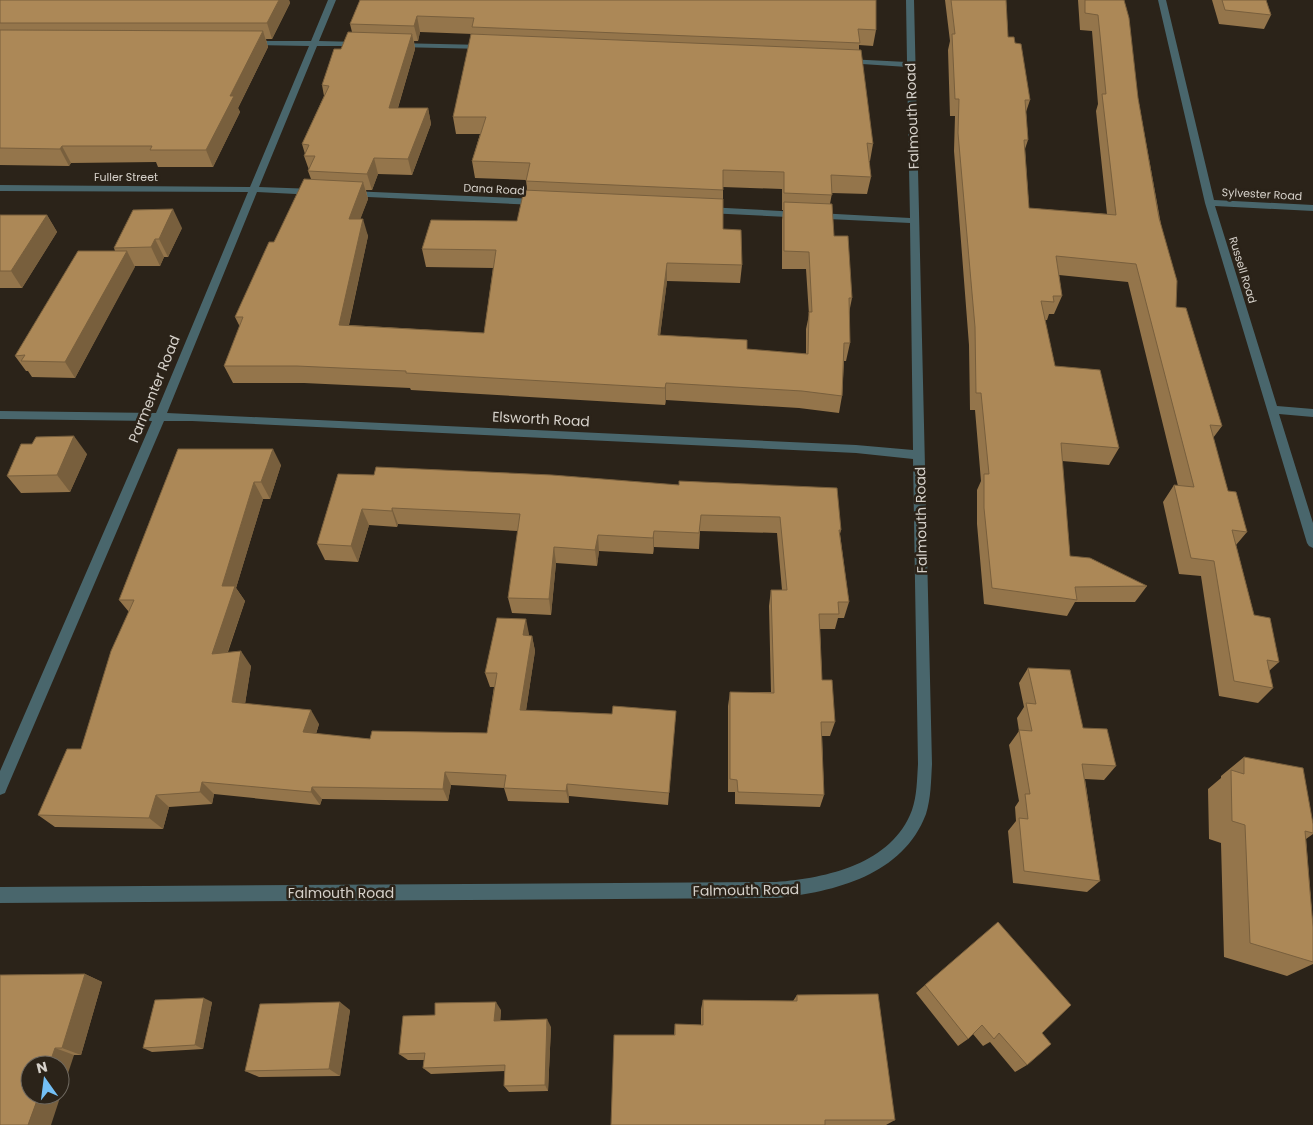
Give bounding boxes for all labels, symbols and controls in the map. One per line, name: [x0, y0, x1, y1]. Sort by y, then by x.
street label: Falmouth Road: [900, 62, 924, 170]
street label: Fuller Street: [94, 169, 158, 185]
street label: Dana Road: [463, 179, 525, 199]
street label: Sylvester Road: [1221, 184, 1303, 204]
street label: Russell Road: [1225, 235, 1261, 305]
street label: Parmenter Road: [123, 332, 185, 446]
street label: Elsworth Road: [492, 406, 590, 432]
street label: Falmouth Road: [910, 467, 932, 573]
street label: Falmouth Road: [693, 879, 799, 901]
street label: Falmouth Road: [288, 883, 394, 903]
north arrow: [20, 1055, 70, 1105]
text: N: [34, 1056, 49, 1078]

